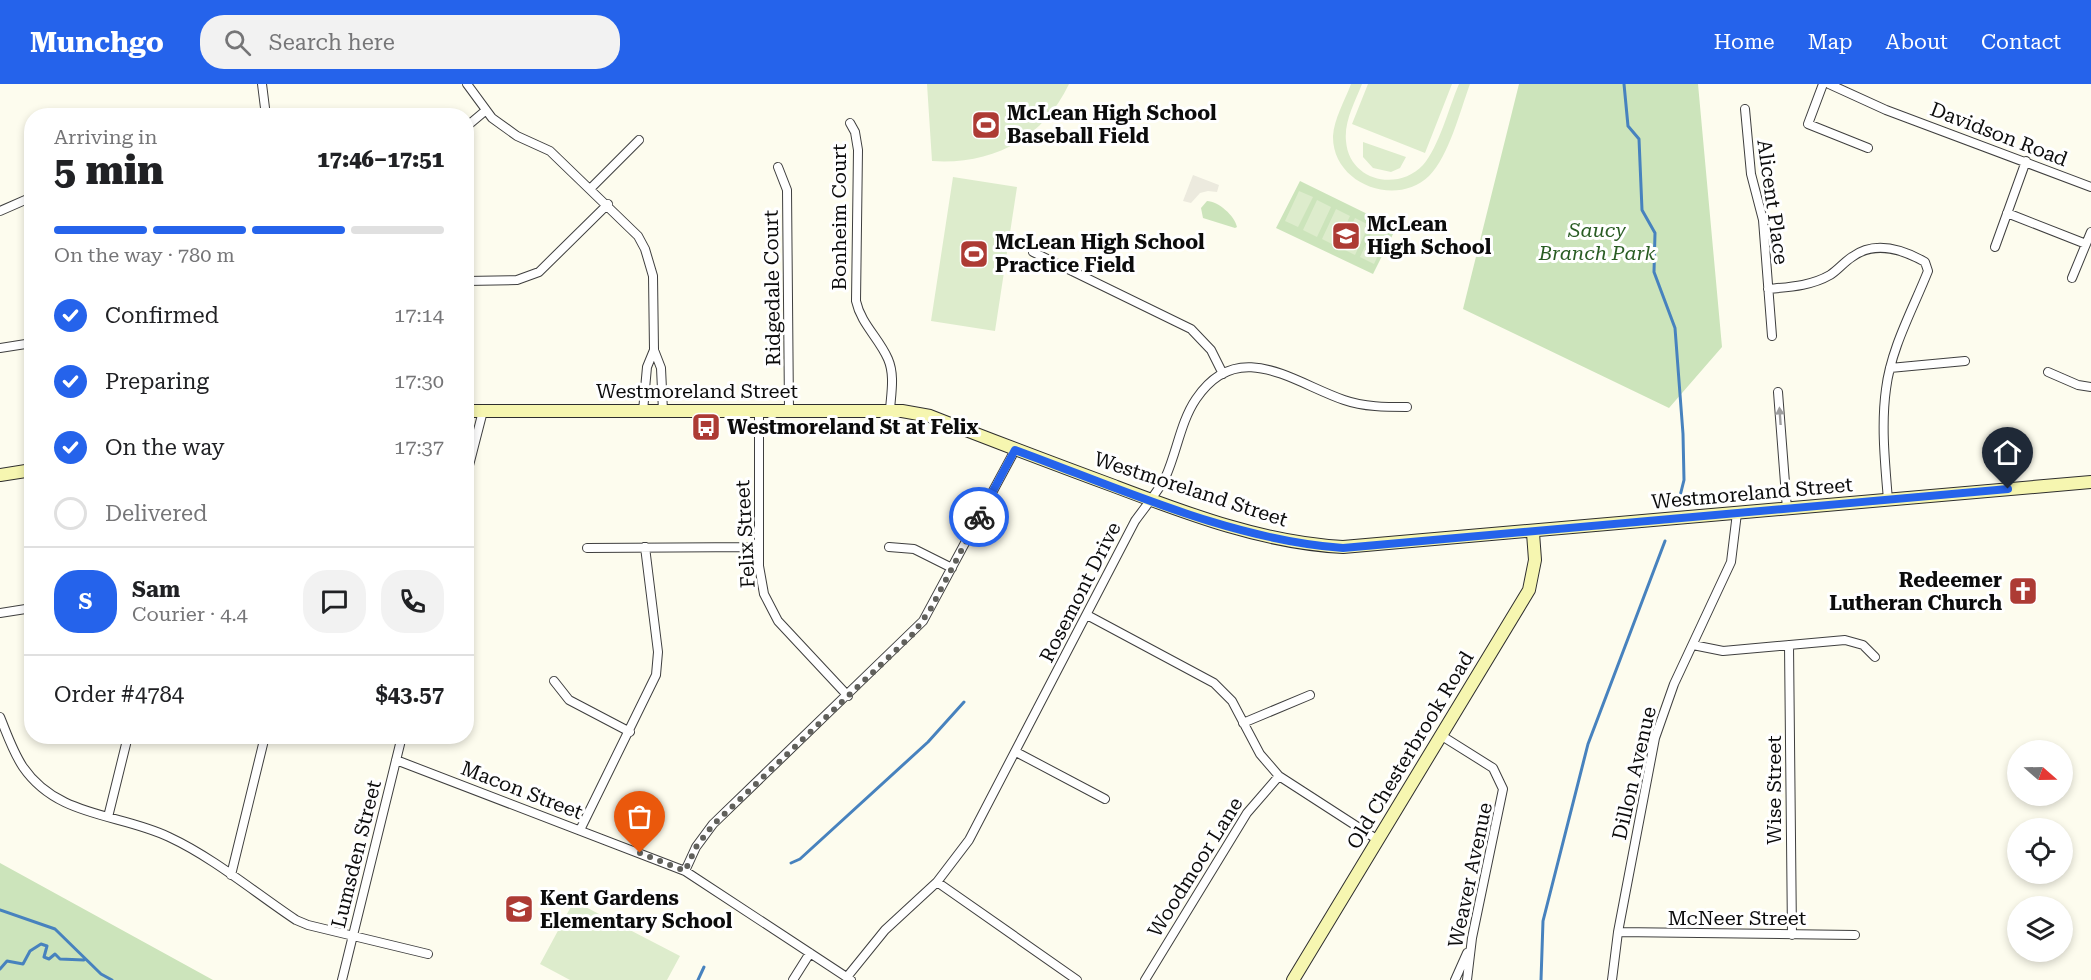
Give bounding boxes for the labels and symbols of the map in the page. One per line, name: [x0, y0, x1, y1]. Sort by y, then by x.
street label: Davidson Road: [1927, 97, 2071, 171]
place label: McLean High School Baseball Field: [1007, 101, 1217, 148]
sports icon: McLean High School Baseball Field: [970, 109, 1002, 141]
street label: Alicent Place: [1752, 138, 1794, 266]
street label: Bonheim Court: [827, 143, 851, 291]
street label: Ridgedale Court: [759, 209, 785, 366]
place label: McLean High School: [1367, 212, 1492, 259]
park label: Saucy Branch Park: [1538, 218, 1655, 265]
school or university icon: McLean High School: [1330, 220, 1362, 252]
place label: McLean High School Practice Field: [995, 230, 1205, 277]
sports icon: McLean High School Practice Field: [958, 238, 990, 270]
street label: Westmoreland Street: [596, 379, 798, 403]
one-way arrow: [1775, 406, 1784, 425]
bus stop icon: Westmoreland St at Felix: [690, 411, 722, 443]
place label: Westmoreland St at Felix: [727, 415, 979, 439]
pin: [1982, 427, 2033, 489]
street label: Westmoreland Street: [1091, 446, 1291, 532]
street label: Westmoreland Street: [1650, 472, 1854, 514]
street label: Felix Street: [730, 479, 760, 589]
courier: [949, 487, 1009, 547]
street label: Rosemont Drive: [1034, 518, 1126, 666]
place label: Redeemer Lutheran Church: [1829, 568, 2003, 615]
church icon: Redeemer Lutheran Church: [2007, 575, 2039, 607]
street label: Old Chesterbrook Road: [1341, 647, 1479, 853]
street label: Dillon Avenue: [1607, 704, 1661, 842]
street label: Wise Street: [1762, 735, 1786, 845]
north arrow: [2007, 740, 2073, 806]
street label: Macon Street: [458, 756, 587, 824]
street label: Lumsden Street: [326, 777, 386, 930]
pin: [614, 791, 665, 853]
street label: Woodmoor Lane: [1142, 793, 1248, 941]
street label: Weaver Avenue: [1443, 800, 1497, 950]
place label: Kent Gardens Elementary School: [540, 886, 733, 933]
school or university icon: Kent Gardens Elementary School: [503, 893, 535, 925]
street label: McNeer Street: [1668, 906, 1807, 930]

